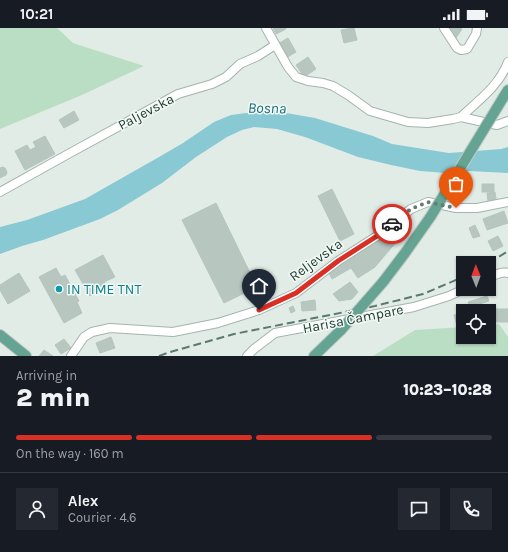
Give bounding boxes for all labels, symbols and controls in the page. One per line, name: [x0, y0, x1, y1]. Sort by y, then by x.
text: 10:21: [20, 5, 53, 23]
street label: Paljevska: [115, 90, 177, 134]
water label: Bosna: [248, 99, 286, 117]
pin: [439, 167, 473, 208]
icon: bag: [445, 173, 467, 195]
courier: [372, 204, 412, 244]
icon: car: [381, 213, 403, 235]
street label: Reljevska: [286, 235, 346, 285]
north arrow: [456, 256, 496, 296]
map controls: [456, 256, 496, 344]
pin: [242, 269, 276, 310]
icon: home: [248, 275, 270, 297]
place label: IN TIME TNT: [67, 281, 141, 298]
marker: IN TIME TNT: [54, 284, 64, 294]
street label: Harisa Čampare: [301, 301, 405, 337]
button: locate: [456, 304, 496, 344]
text: Arriving in: [16, 368, 77, 383]
text: 10:23–10:28: [403, 381, 492, 399]
text: 2 min: [16, 382, 91, 413]
text: On the way · 160 m: [16, 446, 124, 461]
button: person: [16, 488, 58, 530]
button: chat: [398, 488, 440, 530]
button: phone: [450, 488, 492, 530]
text: Alex: [68, 492, 98, 510]
text: Courier · 4.6: [68, 510, 136, 525]

